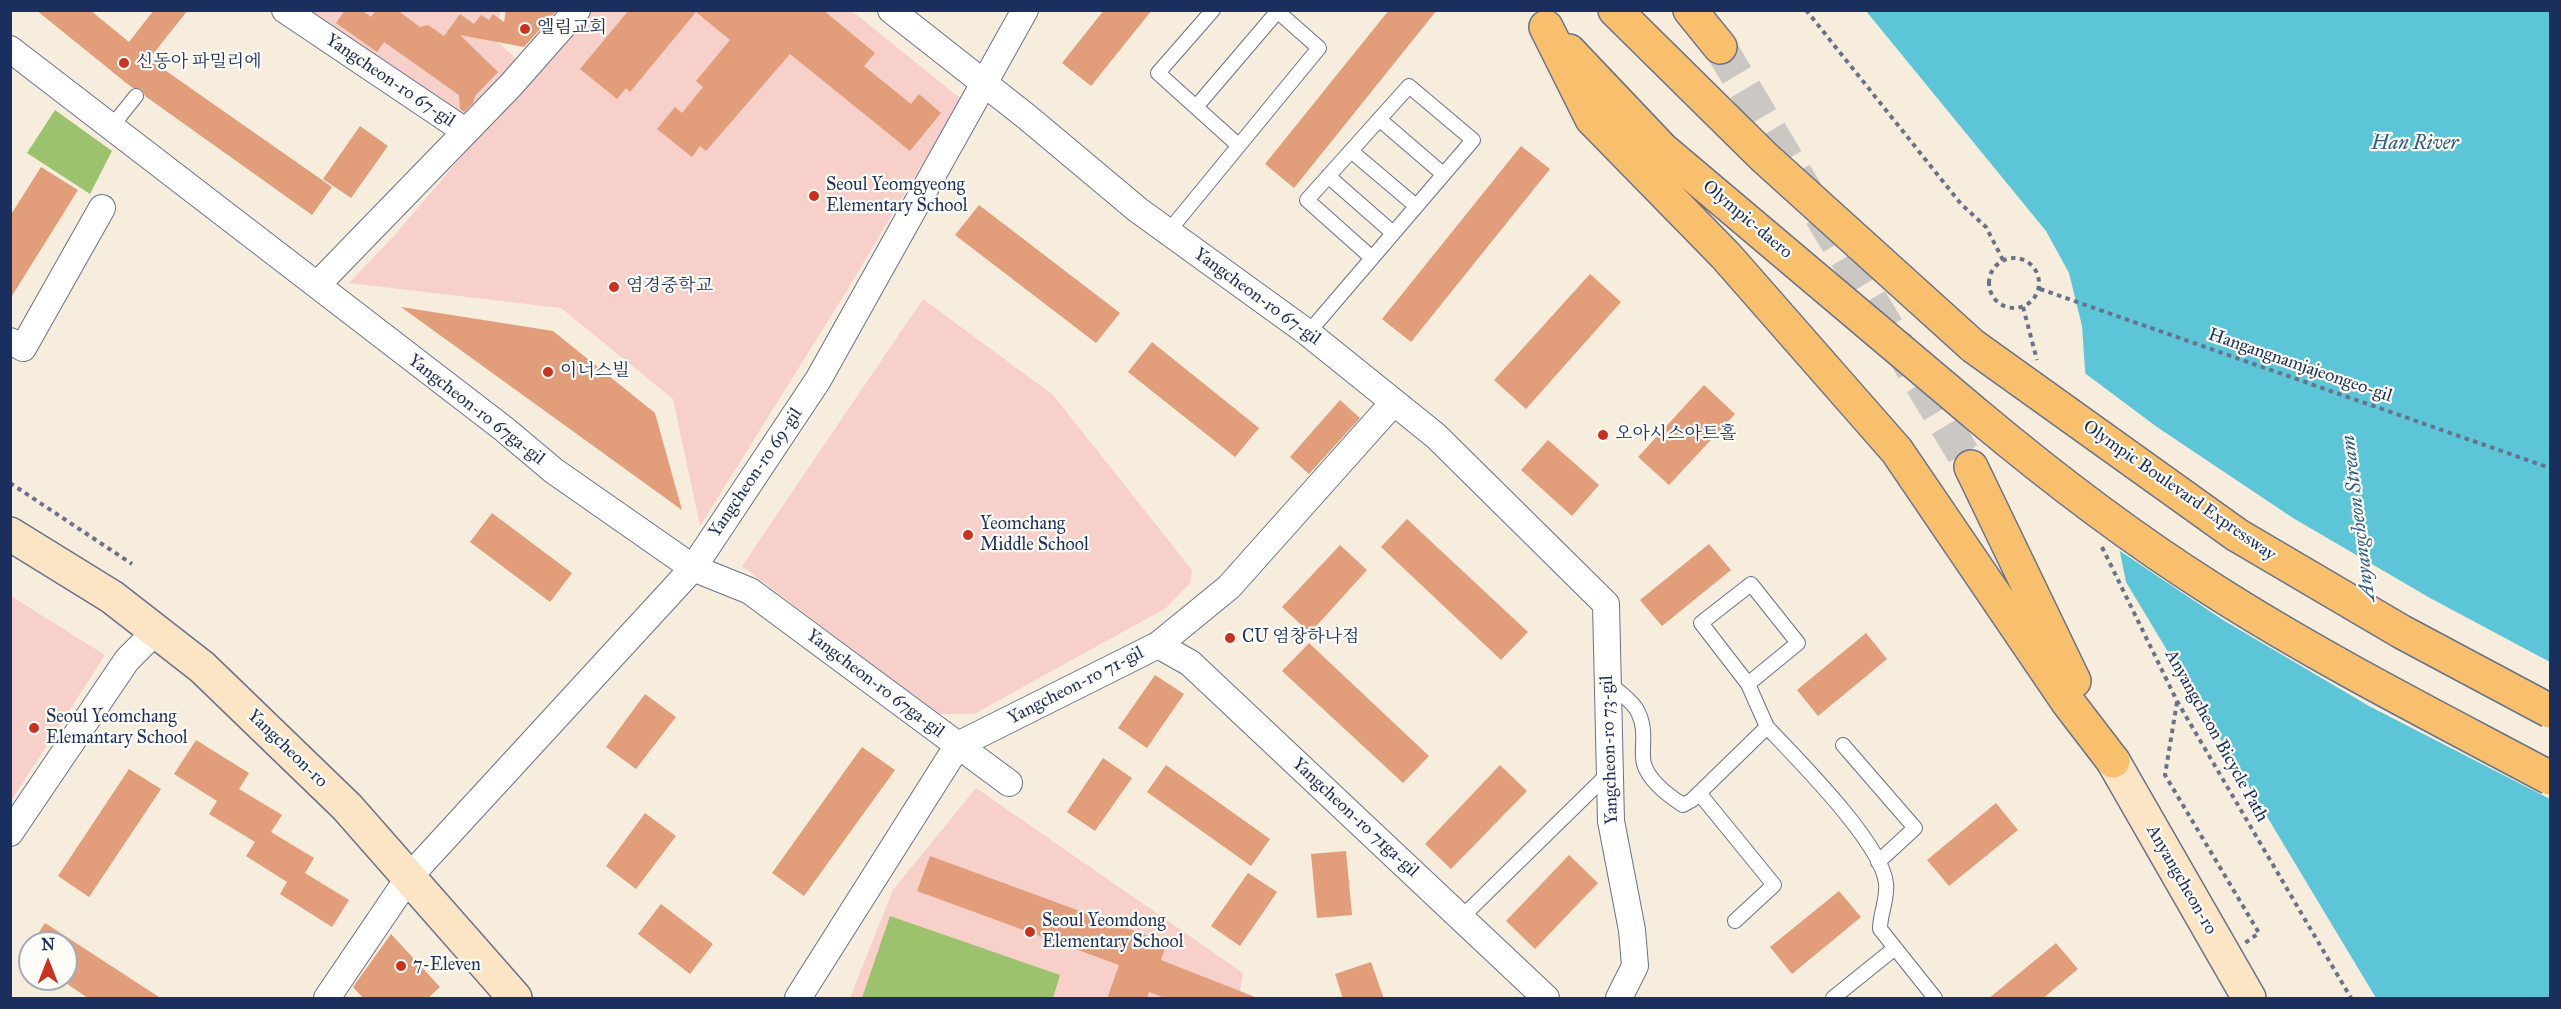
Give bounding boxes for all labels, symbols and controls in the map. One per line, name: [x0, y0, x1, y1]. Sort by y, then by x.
place label: 엘림교회: [537, 18, 607, 40]
marker: 엘림교회: [518, 22, 532, 36]
street label: Yangcheon-ro 67-gil: [321, 30, 459, 132]
place label: 신동아 파밀리에: [136, 52, 262, 74]
marker: 신동아 파밀리에: [117, 56, 131, 70]
water label: Han River: [2371, 132, 2459, 156]
place label: Seoul Yeomgyeong Elementary School: [826, 175, 968, 218]
street label: Olympic-daero: [1698, 176, 1796, 264]
marker: Seoul Yeomgyeong Elementary School: [807, 189, 821, 203]
street label: Yangcheon-ro 67-gil: [1189, 244, 1325, 350]
place label: 염경중학교: [626, 276, 713, 298]
marker: 염경중학교: [607, 280, 621, 294]
street label: Hangangnamjajeongeo-gil: [2205, 324, 2395, 408]
street label: Yangcheon-ro 67ga-gil: [403, 350, 549, 470]
place label: 이너스빌: [560, 361, 630, 383]
marker: 이너스빌: [541, 365, 555, 379]
street label: Yangcheon-ro 69-gil: [705, 404, 807, 542]
street label: Olympic Boulevard Expressway: [2078, 416, 2280, 566]
place label: 오아시스아트홀: [1615, 424, 1737, 446]
marker: 오아시스아트홀: [1596, 428, 1610, 442]
water label: Anyangcheon Stream: [2337, 433, 2381, 603]
place label: Yeomchang Middle School: [980, 514, 1089, 556]
marker: Yeomchang Middle School: [961, 528, 975, 542]
street label: Yangcheon-ro 67ga-gil: [802, 625, 948, 743]
place label: CU 염창하나점: [1242, 627, 1359, 649]
marker: CU 염창하나점: [1223, 631, 1237, 645]
street label: Yangcheon-ro 71-gil: [1005, 642, 1147, 730]
street label: Anyangcheon Bicycle Path: [2160, 646, 2272, 826]
street label: Yangcheon-ro 73-gil: [1597, 675, 1623, 825]
street label: Yangcheon-ro: [242, 705, 332, 793]
place label: Seoul Yeomchang Elemantary School: [46, 707, 188, 750]
marker: Seoul Yeomchang Elemantary School: [27, 721, 41, 735]
street label: Yangcheon-ro 71ga-gil: [1287, 754, 1423, 882]
street label: Anyangcheon-ro: [2141, 821, 2221, 939]
place label: Seoul Yeomdong Elementary School: [1042, 911, 1184, 954]
marker: Seoul Yeomdong Elementary School: [1023, 925, 1037, 939]
north arrow: [18, 931, 78, 991]
text: N: [41, 935, 55, 954]
place label: 7-Eleven: [413, 955, 481, 977]
marker: 7-Eleven: [394, 959, 408, 973]

